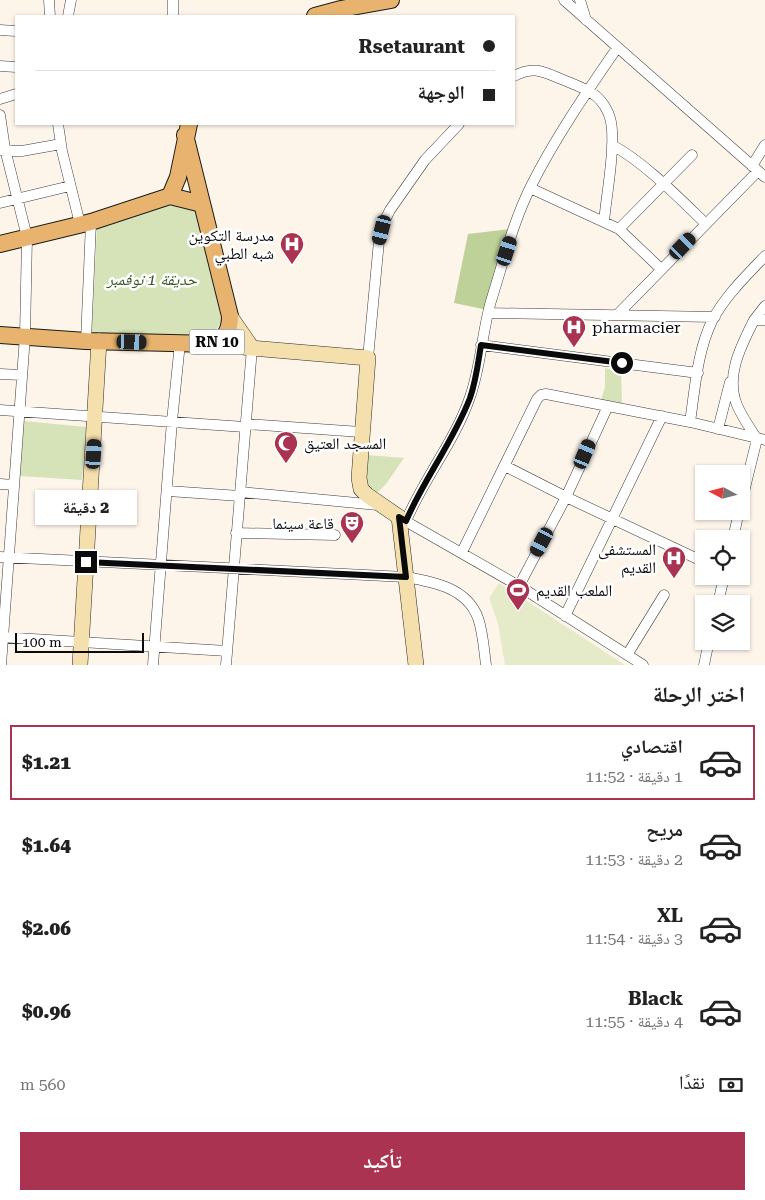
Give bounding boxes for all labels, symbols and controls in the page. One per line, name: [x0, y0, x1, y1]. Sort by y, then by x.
text: Rsetaurant: [358, 35, 465, 58]
text: الوجهة: [417, 81, 465, 104]
car: [371, 214, 392, 246]
place label: مدرسة التكوين شبه الطبي: [188, 226, 274, 266]
car: [667, 230, 698, 262]
hospital icon: مدرسة التكوين شبه الطبي: [279, 231, 305, 265]
car: [495, 234, 518, 268]
park label: حديقة 1 نوفمبر: [106, 270, 198, 289]
hospital icon: pharmacier: [561, 314, 587, 348]
place label: pharmacier: [592, 318, 681, 337]
road number: RN 10: [190, 330, 244, 354]
car: [116, 334, 147, 350]
route start: [611, 352, 633, 374]
mosque icon: المسجد العتيق: [273, 430, 299, 464]
place label: المسجد العتيق: [304, 434, 386, 454]
car: [572, 437, 597, 471]
car: [85, 439, 102, 469]
north arrow: [695, 465, 750, 520]
map controls: [695, 465, 750, 650]
callout: 2 دقيقة: [35, 490, 137, 524]
text: 2 دقيقة: [63, 498, 109, 517]
theatre icon: قاعة سينما: [339, 510, 365, 544]
place label: قاعة سينما: [272, 514, 334, 533]
car: [528, 525, 555, 559]
button: locate: [695, 530, 750, 585]
place label: المستشفى القديم: [598, 540, 656, 578]
hospital icon: المستشفى القديم: [661, 545, 687, 579]
route end: [75, 551, 97, 573]
sports icon: الملعب القديم: [505, 577, 531, 611]
place label: الملعب القديم: [536, 581, 612, 601]
button: layers: [695, 595, 750, 650]
scale bar: [15, 630, 144, 653]
text: 100 m: [22, 634, 62, 650]
text: اختر الرحلة: [653, 682, 745, 707]
text: اقتصادي: [621, 735, 683, 758]
icon: car: [698, 740, 743, 785]
text: $1.21: [22, 751, 71, 774]
text: 1 دقيقة · 11:52: [585, 767, 683, 786]
text: مريح: [646, 818, 683, 841]
icon: car: [698, 823, 743, 868]
text: $1.64: [22, 834, 71, 857]
text: 2 دقيقة · 11:53: [585, 850, 683, 869]
text: XL: [657, 904, 683, 927]
icon: car: [698, 906, 743, 951]
text: $2.06: [22, 917, 71, 940]
text: 3 دقيقة · 11:54: [585, 929, 683, 948]
text: Black: [628, 987, 683, 1010]
icon: car: [698, 989, 743, 1034]
text: $0.96: [22, 1000, 71, 1023]
text: 4 دقيقة · 11:55: [585, 1012, 683, 1031]
text: نقدًا: [679, 1071, 705, 1094]
icon: cash: [717, 1071, 745, 1099]
text: 560 m: [20, 1075, 66, 1094]
button: تأكيد: [20, 1132, 745, 1190]

